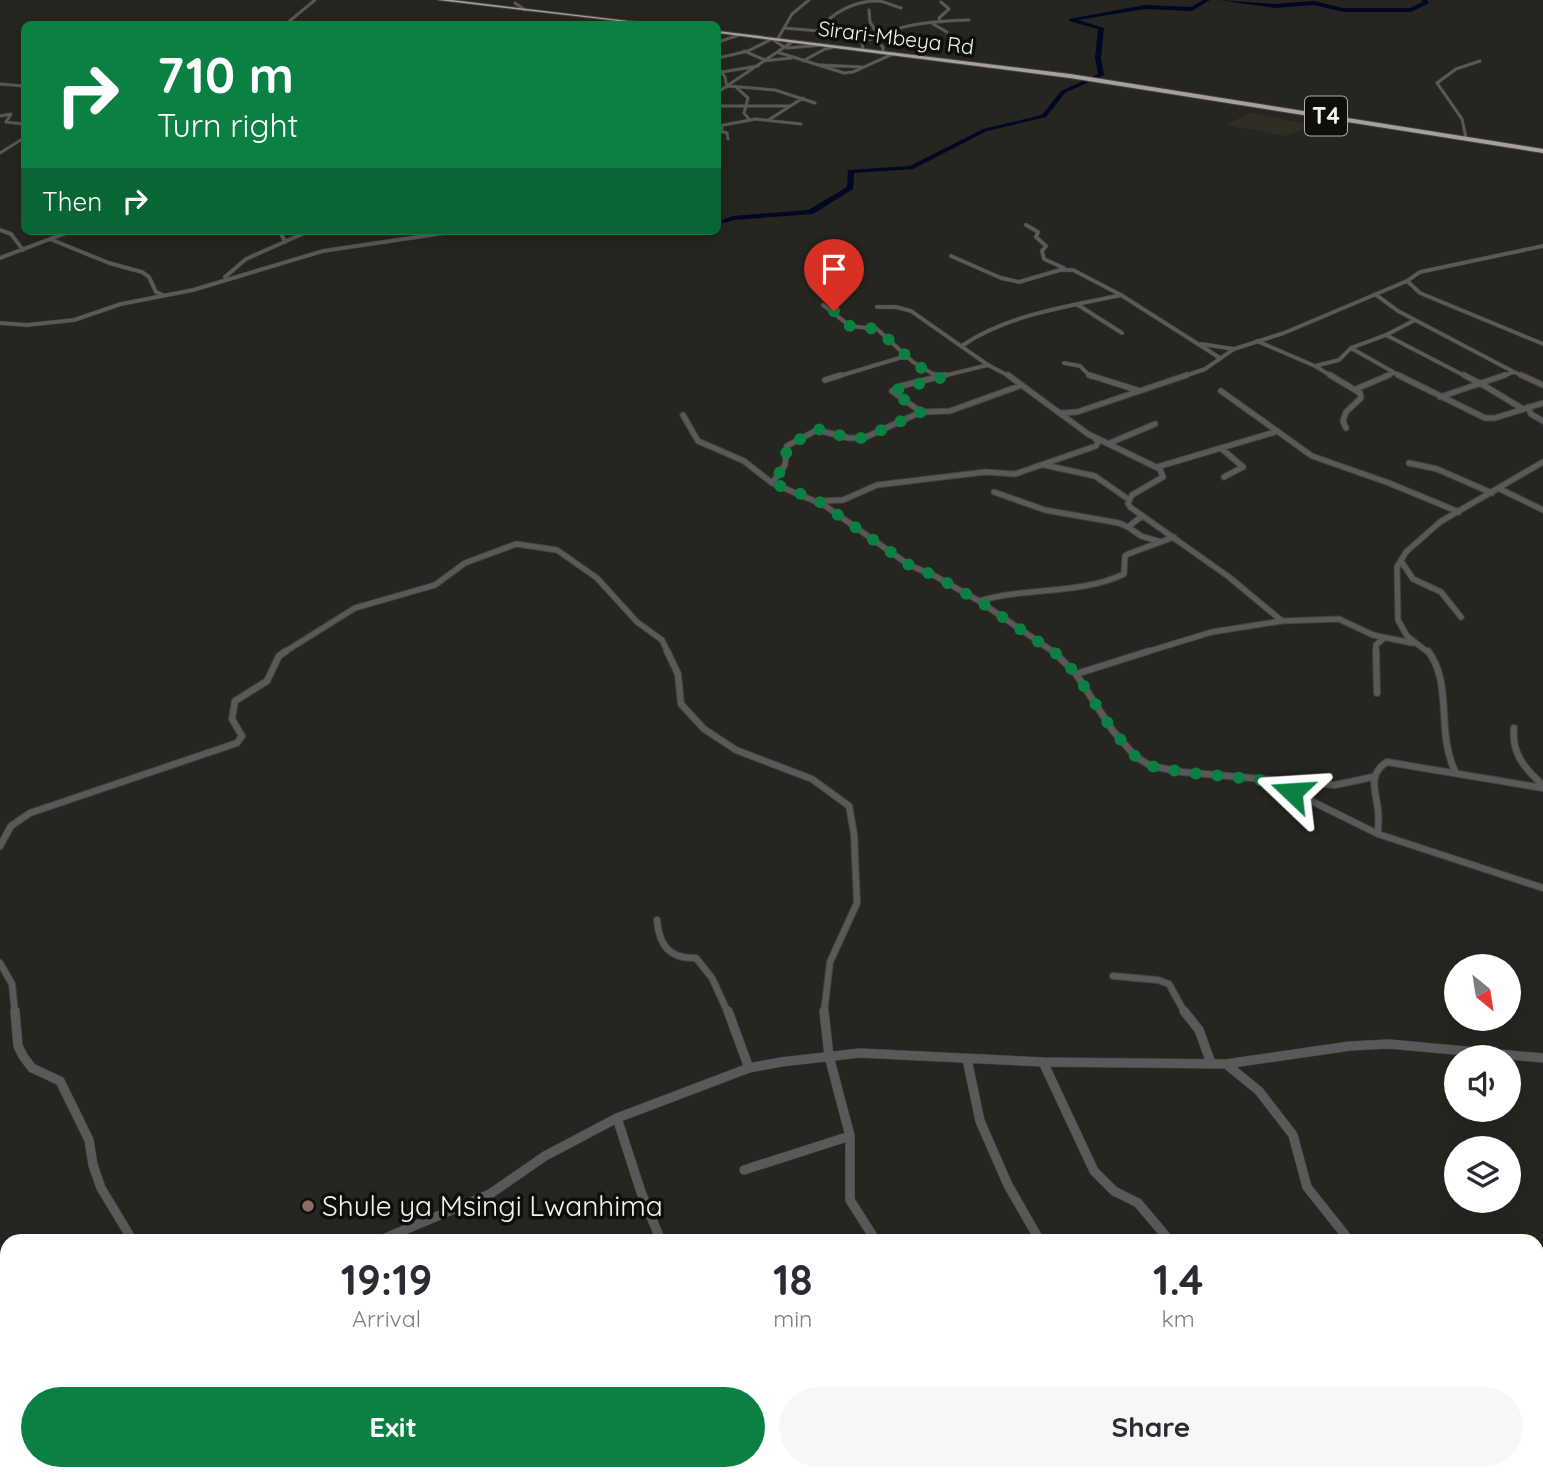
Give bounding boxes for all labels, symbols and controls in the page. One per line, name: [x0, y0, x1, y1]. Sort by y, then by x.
street label: Sirari-Mbeya Rd: [817, 15, 975, 59]
text: 710 m: [157, 44, 294, 105]
icon: right: [42, 49, 133, 140]
road number: T4: [1305, 97, 1347, 136]
text: Turn right: [157, 105, 298, 145]
icon: right: [116, 182, 154, 220]
text: Then: [42, 185, 102, 218]
pin: [804, 239, 864, 311]
icon: arrive: [815, 250, 853, 288]
position arrow: [1255, 755, 1329, 829]
north arrow: [1444, 954, 1521, 1031]
map controls: [1444, 954, 1521, 1213]
button: sound: [1444, 1045, 1521, 1122]
button: layers: [1444, 1136, 1521, 1213]
place label: Shule ya Msingi Lwanhima: [322, 1188, 663, 1223]
marker: Shule ya Msingi Lwanhima: [300, 1198, 316, 1214]
text: 19:19: [341, 1253, 432, 1306]
text: 18: [773, 1253, 812, 1306]
text: 1.4: [1153, 1253, 1203, 1306]
text: Arrival: [352, 1304, 421, 1333]
text: min: [773, 1304, 812, 1333]
text: km: [1162, 1304, 1195, 1333]
button: Exit: [21, 1387, 765, 1467]
button: Share: [779, 1387, 1523, 1467]

